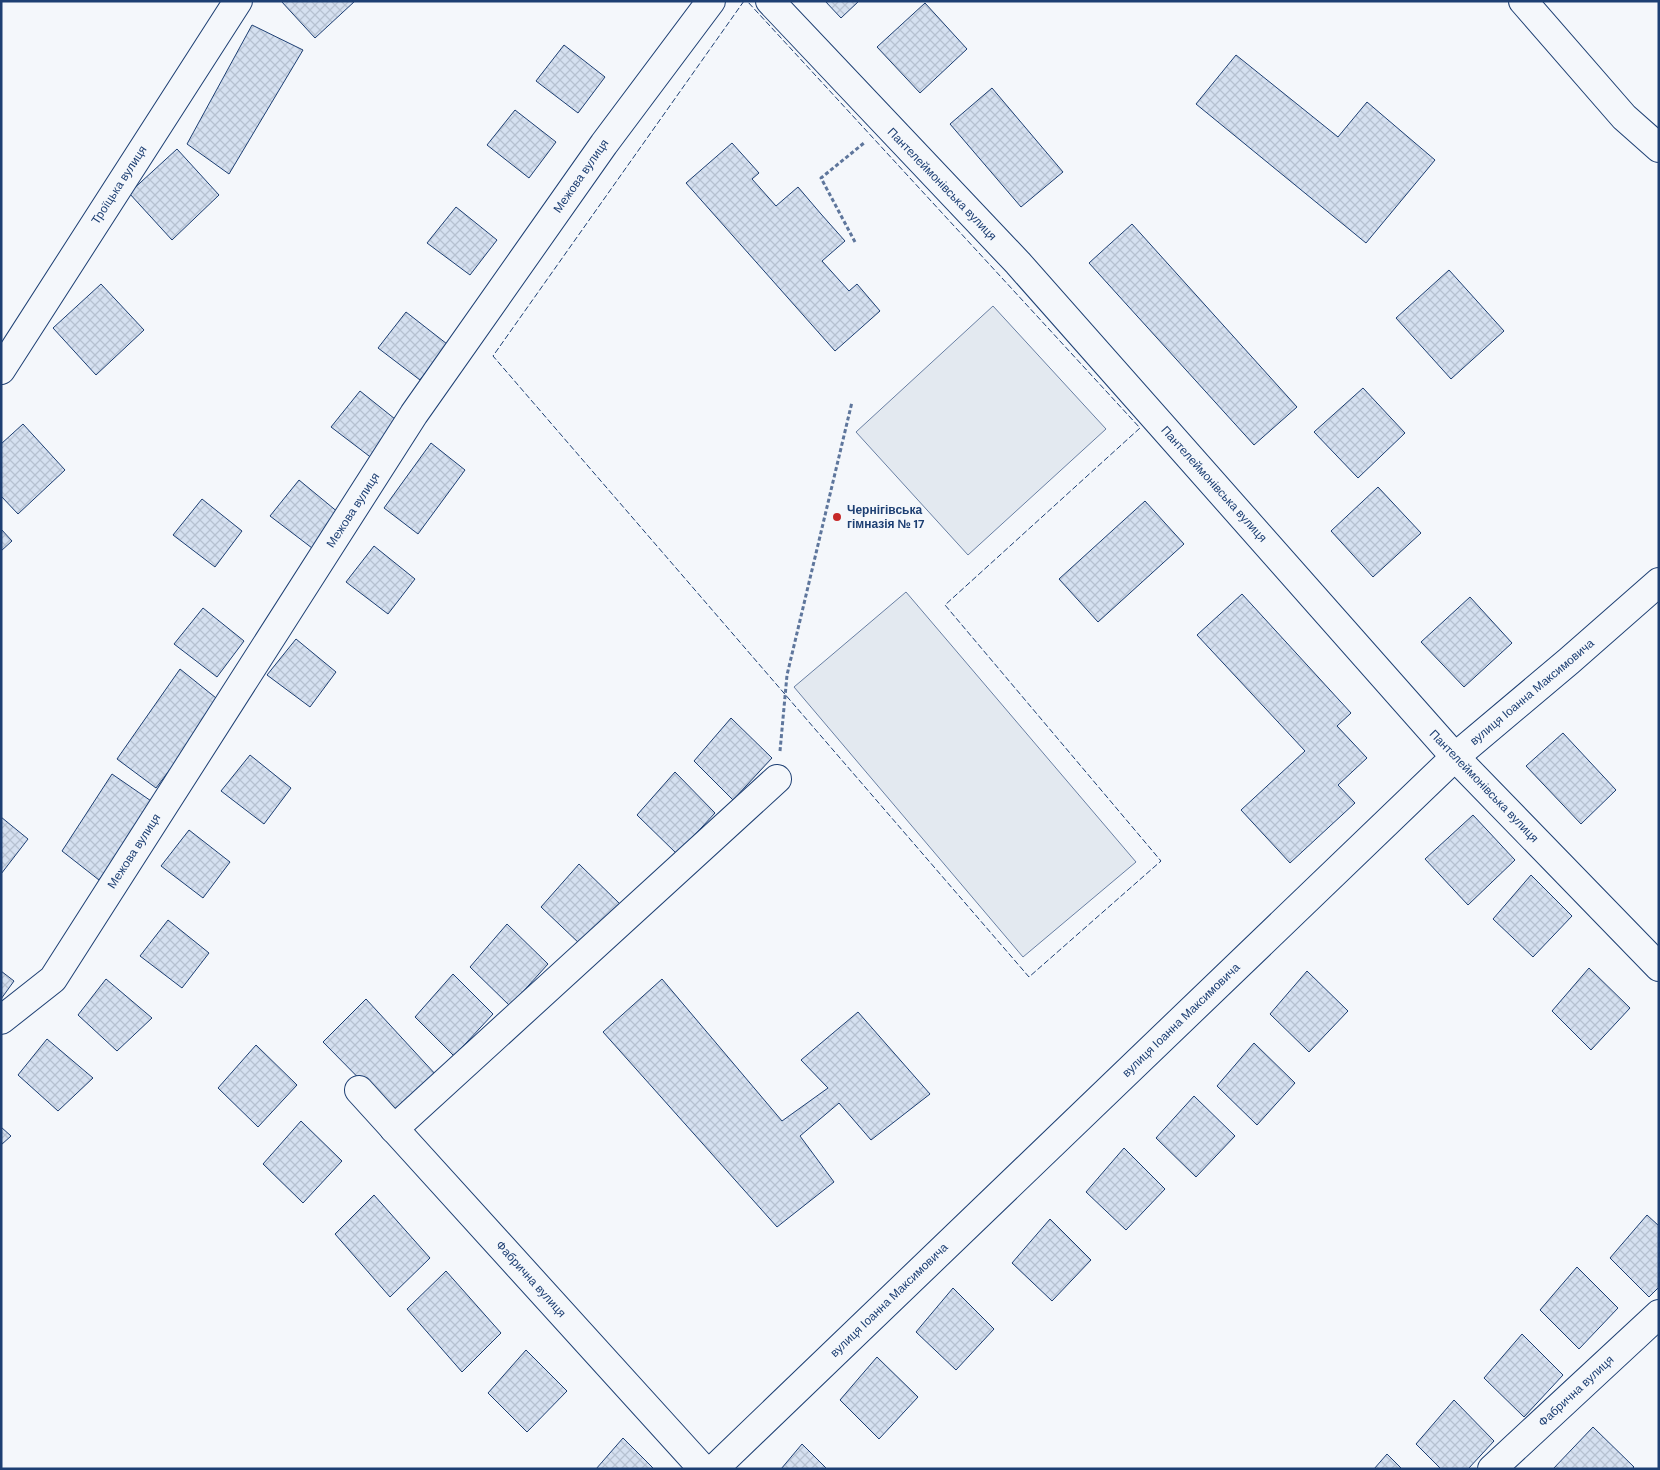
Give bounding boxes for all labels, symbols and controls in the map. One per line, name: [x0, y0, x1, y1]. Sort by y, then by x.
street label: Пантелеймонівська вулиця: [884, 124, 1000, 244]
street label: Межова вулиця: [550, 136, 612, 216]
street label: Троїцька вулиця: [88, 143, 150, 227]
street label: Пантелеймонівська вулиця: [1158, 423, 1270, 545]
street label: Межова вулиця: [323, 469, 383, 551]
place label: Чернігівська гімназія № 17: [847, 502, 925, 532]
marker: Чернігівська гімназія № 17: [831, 511, 843, 523]
street label: вулиця Іоанна Максимовича: [1466, 635, 1598, 749]
street label: Пантелеймонівська вулиця: [1426, 726, 1542, 846]
street label: Межова вулиця: [104, 810, 164, 892]
street label: вулиця Іоанна Максимовича: [1119, 959, 1244, 1081]
street label: Фабрична вулиця: [492, 1237, 570, 1321]
street label: вулиця Іоанна Максимовича: [827, 1239, 952, 1361]
street label: Фабрична вулиця: [1535, 1352, 1617, 1430]

